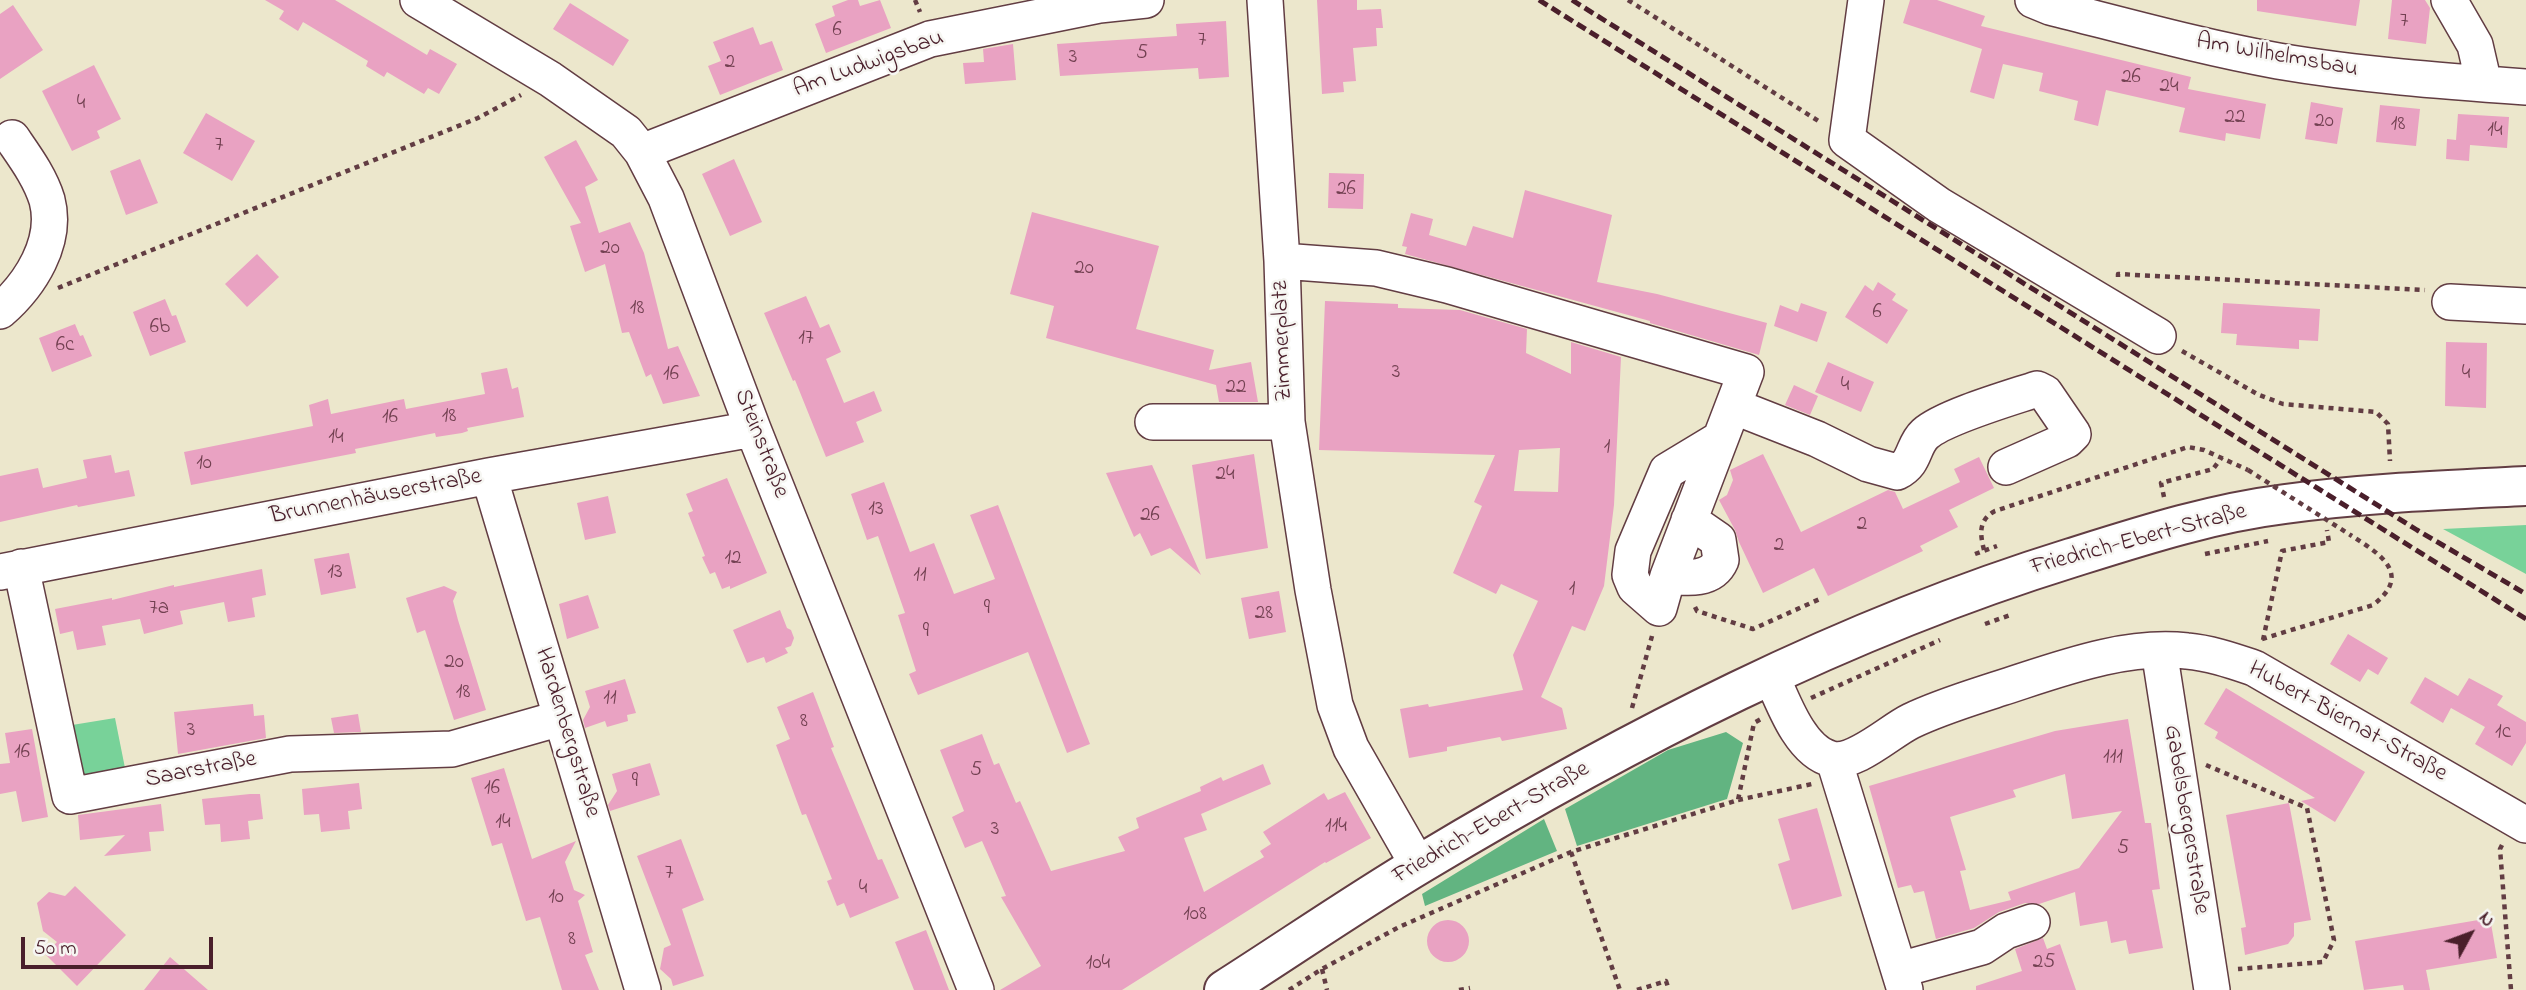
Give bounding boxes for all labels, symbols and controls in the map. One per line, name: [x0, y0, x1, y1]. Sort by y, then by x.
house number: 7: [2400, 10, 2408, 36]
house number: 6: [832, 19, 842, 45]
street label: Am Ludwigsbau: [790, 24, 948, 106]
house number: 7: [1198, 29, 1206, 55]
street label: Am Wilhelmsbau: [2194, 29, 2360, 85]
house number: 5: [1136, 42, 1148, 68]
house number: 3: [1069, 46, 1077, 72]
house number: 2: [725, 51, 735, 77]
house number: 26: [2121, 66, 2141, 92]
house number: 24: [2159, 75, 2179, 101]
house number: 4: [77, 92, 85, 118]
house number: 22: [2225, 106, 2245, 132]
house number: 20: [2314, 110, 2334, 136]
house number: 18: [2391, 113, 2405, 139]
house number: 14: [2487, 119, 2503, 145]
house number: 7: [215, 134, 223, 160]
house number: 26: [1336, 178, 1356, 204]
house number: 20: [600, 237, 620, 263]
house number: 20: [1074, 257, 1094, 283]
street label: Zimmerplatz: [1268, 280, 1300, 402]
house number: 18: [630, 297, 644, 323]
house number: 6: [1872, 301, 1882, 327]
house number: 6b: [150, 316, 170, 342]
house number: 17: [798, 327, 814, 353]
house number: 6c: [56, 334, 74, 360]
house number: 3: [1392, 361, 1400, 387]
house number: 4: [2462, 362, 2470, 388]
house number: 16: [663, 363, 679, 389]
house number: 4: [1841, 374, 1849, 400]
house number: 22: [1226, 376, 1246, 402]
street label: Steinstraße: [726, 385, 794, 503]
house number: 18: [442, 405, 456, 431]
house number: 16: [382, 406, 398, 432]
house number: 14: [328, 426, 344, 452]
house number: 1: [1604, 436, 1610, 462]
house number: 10: [196, 452, 212, 478]
street label: Brunnenhäuserstraße: [268, 463, 484, 533]
house number: 24: [1215, 463, 1235, 489]
house number: 13: [868, 498, 884, 524]
street label: Friedrich-Ebert-Straße: [2028, 498, 2250, 584]
house number: 26: [1140, 504, 1160, 530]
house number: 2: [1857, 513, 1867, 539]
house number: 2: [1774, 534, 1784, 560]
house number: 12: [724, 547, 742, 573]
house number: 13: [327, 561, 343, 587]
house number: 11: [913, 564, 927, 590]
house number: 1: [1569, 578, 1575, 604]
house number: 7a: [149, 597, 169, 623]
house number: 9: [984, 597, 990, 623]
house number: 28: [1255, 602, 1273, 628]
house number: 9: [923, 620, 929, 646]
street label: Hardenbergstraße: [526, 645, 606, 821]
house number: 20: [444, 651, 464, 677]
street label: Hubert-Biernat-Straße: [2242, 656, 2452, 790]
house number: 18: [456, 681, 470, 707]
house number: 11: [603, 687, 617, 713]
house number: 8: [800, 710, 808, 736]
house number: 3: [187, 719, 195, 745]
house number: 1c: [2495, 721, 2511, 747]
street label: Gabelsbergerstraße: [2156, 723, 2214, 917]
house number: 16: [14, 741, 30, 767]
street label: Saarstraße: [143, 746, 259, 796]
house number: 111: [2103, 746, 2123, 772]
street label: Friedrich-Ebert-Straße: [1389, 756, 1595, 892]
house number: 5: [970, 759, 982, 785]
house number: 9: [632, 770, 638, 796]
house number: 16: [484, 777, 500, 803]
house number: 14: [495, 811, 511, 837]
house number: 114: [1325, 815, 1347, 841]
house number: 3: [991, 818, 999, 844]
house number: 5: [2117, 837, 2129, 863]
house number: 7: [665, 862, 673, 888]
house number: 4: [859, 877, 867, 903]
house number: 10: [548, 886, 564, 912]
north arrow: [2435, 899, 2505, 969]
house number: 108: [1183, 903, 1207, 929]
text: N: [2472, 906, 2501, 934]
scale bar: [24, 923, 217, 967]
house number: 8: [568, 928, 576, 954]
text: 50 m: [34, 934, 77, 964]
house number: 25: [2033, 951, 2055, 977]
house number: 104: [1086, 952, 1110, 978]

